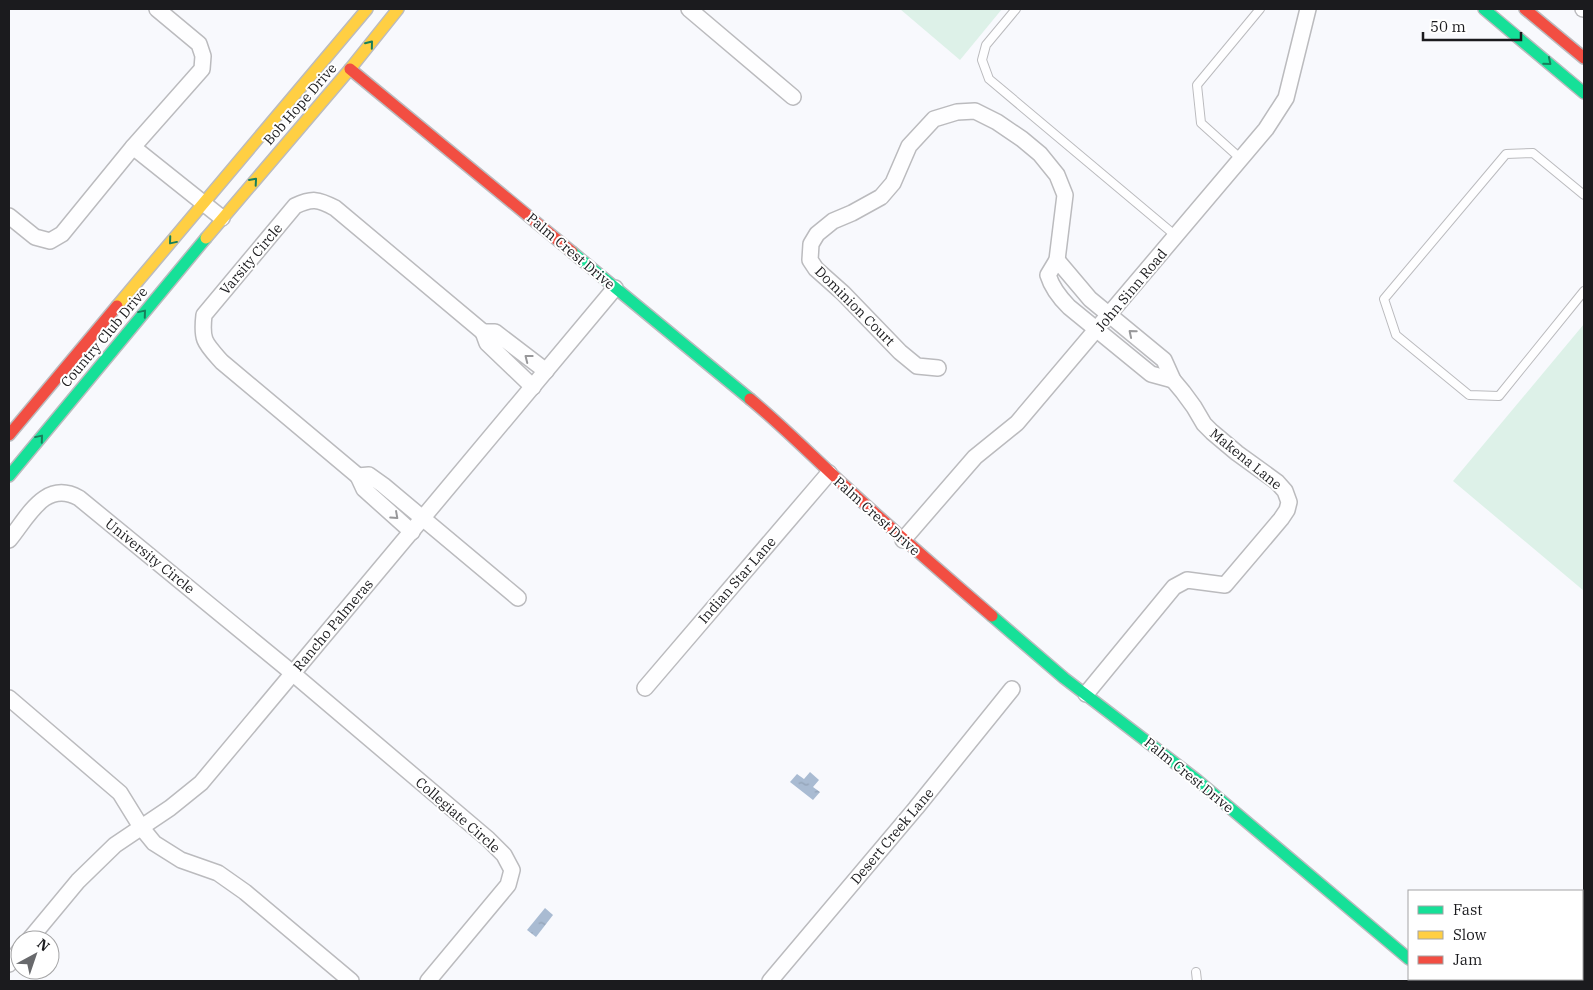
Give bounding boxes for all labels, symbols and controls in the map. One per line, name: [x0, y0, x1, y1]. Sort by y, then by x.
scale bar: [1423, 10, 1520, 42]
text: 50 m: [1430, 17, 1466, 36]
one-way arrow: [364, 40, 373, 50]
one-way arrow: [1542, 57, 1551, 65]
street label: Bob Hope Drive: [260, 59, 340, 149]
one-way arrow: [248, 178, 256, 187]
street label: Palm Crest Drive: [523, 209, 619, 293]
street label: Varsity Circle: [216, 220, 286, 298]
one-way arrow: [169, 235, 178, 244]
street label: John Sinn Road: [1091, 245, 1171, 335]
street label: Dominion Court: [811, 262, 899, 350]
street label: Country Club Drive: [57, 283, 151, 391]
one-way arrow: [138, 310, 146, 319]
one-way arrow: [1129, 330, 1138, 338]
one-way arrow: [525, 355, 534, 363]
street label: Makena Lane: [1206, 424, 1286, 494]
one-way arrow: [34, 435, 43, 444]
street label: Palm Crest Drive: [830, 473, 924, 559]
one-way arrow: [389, 511, 398, 520]
street label: University Circle: [102, 514, 198, 598]
street label: Indian Star Lane: [694, 533, 780, 627]
street label: Rancho Palmeras: [289, 575, 377, 675]
street label: Palm Crest Drive: [1141, 733, 1237, 817]
street label: Collegiate Circle: [412, 773, 504, 857]
street label: Desert Creek Lane: [846, 784, 938, 888]
legend: [1408, 890, 1583, 980]
text: Fast: [1453, 900, 1483, 919]
text: Slow: [1453, 925, 1487, 944]
north arrow: [10, 930, 60, 980]
text: N: [33, 935, 53, 955]
text: Jam: [1453, 950, 1482, 969]

